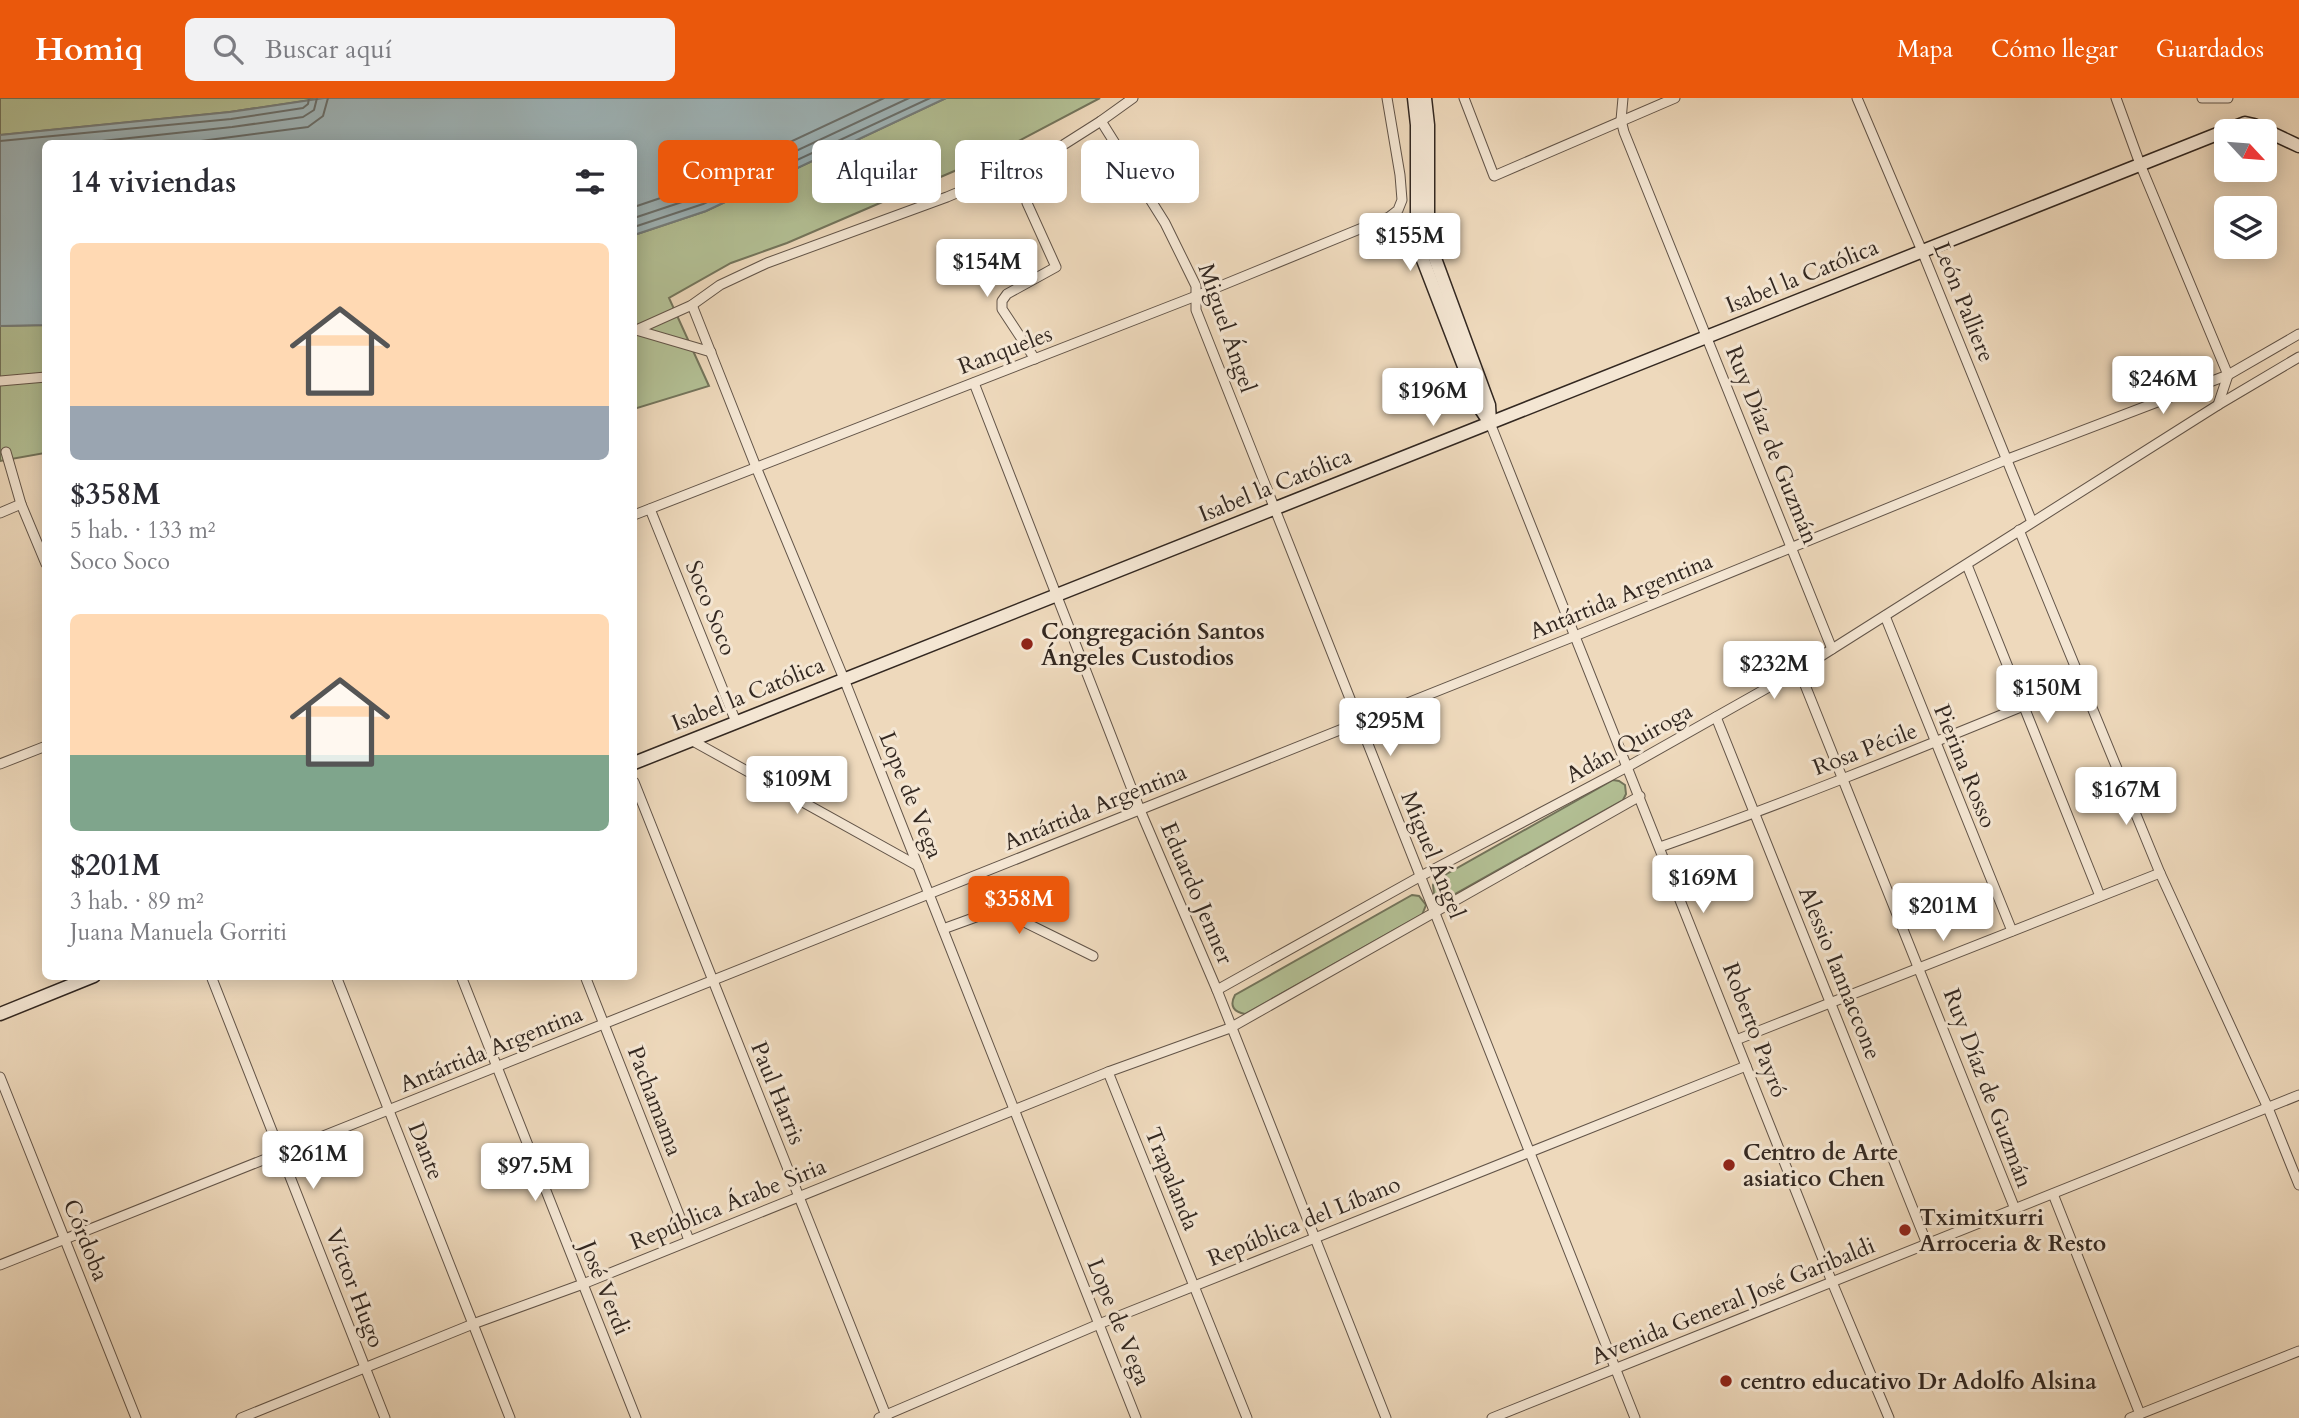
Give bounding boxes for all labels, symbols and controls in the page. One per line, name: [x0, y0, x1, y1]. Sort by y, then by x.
search box: [185, 18, 675, 81]
text: Homiq: [35, 27, 143, 72]
icon: search: [209, 30, 247, 68]
text: Buscar aquí: [265, 32, 392, 67]
text: Mapa: [1897, 33, 1953, 66]
text: Cómo llegar: [1991, 33, 2118, 66]
text: Guardados: [2156, 33, 2264, 66]
north arrow: [2214, 119, 2277, 182]
map controls: [2214, 119, 2277, 259]
chip: Comprar: [658, 140, 798, 203]
chip: Alquilar: [812, 140, 941, 203]
chip: Filtros: [955, 140, 1067, 203]
chip: Nuevo: [1081, 140, 1199, 203]
text: 14 viviendas: [70, 162, 236, 203]
icon: filters: [571, 163, 609, 201]
button: layers: [2214, 196, 2277, 259]
pin: $155M: [1361, 214, 1459, 273]
text: $155M: [1375, 220, 1445, 251]
street label: Isabel la Católica: [1721, 231, 1883, 321]
street label: León Palliere: [1926, 237, 2002, 367]
pin: $154M: [938, 240, 1036, 299]
text: $154M: [952, 246, 1022, 277]
street label: Miguel Ángel: [1190, 259, 1264, 397]
icon: home: [277, 288, 403, 414]
street label: Ranqueles: [954, 318, 1056, 382]
street label: Ruy Díaz de Guzmán: [1718, 341, 1826, 549]
pin: $246M: [2114, 356, 2212, 416]
text: $246M: [2128, 363, 2198, 394]
pin: $196M: [1384, 368, 1482, 428]
text: $196M: [1398, 375, 1468, 406]
street label: Isabel la Católica: [1194, 440, 1356, 530]
text: $358M: [70, 474, 161, 515]
text: 5 hab. · 133 m²: [70, 515, 216, 546]
street label: Antártida Argentina: [1525, 545, 1717, 647]
text: Soco Soco: [70, 546, 170, 577]
street label: Soco Soco: [678, 556, 744, 660]
place label: Congregación Santos Ángeles Custodios: [1041, 616, 1265, 673]
marker: Congregación Santos Ángeles Custodios: [1019, 636, 1035, 652]
pin: $232M: [1725, 642, 1823, 701]
text: $232M: [1739, 648, 1809, 679]
street label: Isabel la Católica: [667, 649, 829, 739]
icon: home: [277, 659, 403, 785]
pin: $150M: [1998, 666, 2096, 725]
text: $150M: [2012, 672, 2082, 703]
street label: Adán Quiroga: [1560, 695, 1698, 791]
pin: $295M: [1341, 698, 1439, 758]
street label: Pierina Rosso: [1926, 700, 2004, 832]
text: $295M: [1355, 705, 1425, 736]
street label: Rosa Pécile: [1808, 715, 1922, 783]
street label: Lope de Vega: [871, 727, 951, 863]
pin: $109M: [748, 756, 846, 816]
street label: Antártida Argentina: [999, 756, 1191, 858]
text: $109M: [762, 763, 832, 794]
pin: $167M: [2077, 768, 2175, 827]
text: $167M: [2091, 774, 2161, 805]
street label: Miguel Ángel: [1393, 787, 1473, 923]
street label: Eduardo Jenner: [1153, 817, 1241, 969]
text: $201M: [70, 845, 161, 886]
pin: $169M: [1654, 856, 1752, 915]
text: $169M: [1668, 862, 1738, 893]
pin: $358M: [970, 876, 1068, 936]
street label: Alessio Iannaccone: [1791, 882, 1889, 1064]
text: $358M: [984, 883, 1054, 914]
pin: $201M: [1894, 884, 1992, 943]
text: 3 hab. · 89 m²: [70, 886, 204, 917]
text: $201M: [1908, 890, 1978, 921]
text: Juana Manuela Gorriti: [70, 917, 287, 948]
street label: Roberto Payró: [1715, 958, 1795, 1102]
street label: Ruy Díaz de Guzmán: [1936, 984, 2040, 1192]
street label: Antártida Argentina: [395, 998, 587, 1100]
street label: Paul Harris: [743, 1037, 813, 1149]
street label: Pachamama: [620, 1042, 690, 1160]
street label: Dante: [400, 1118, 452, 1184]
street label: Trapalanda: [1137, 1123, 1207, 1235]
pin: $261M: [264, 1132, 362, 1191]
place label: Centro de Arte asiatico Chen: [1743, 1137, 1898, 1194]
text: $261M: [278, 1138, 348, 1169]
pin: $97.5M: [478, 1144, 592, 1203]
text: $97.5M: [497, 1150, 573, 1181]
street label: República Árabe Siria: [625, 1150, 831, 1258]
marker: Centro de Arte asiatico Chen: [1721, 1157, 1737, 1173]
street label: República del Líbano: [1203, 1168, 1405, 1274]
street label: Córdoba: [56, 1195, 116, 1285]
place label: Tximitxurri Arroceria & Resto: [1919, 1202, 2106, 1259]
marker: Tximitxurri Arroceria & Resto: [1897, 1222, 1913, 1238]
street label: Víctor Hugo: [318, 1224, 392, 1352]
street label: Avenida General José Garibaldi: [1587, 1230, 1879, 1372]
street label: José Verdi: [571, 1234, 638, 1340]
street label: Lope de Vega: [1079, 1254, 1159, 1390]
place label: centro educativo Dr Adolfo Alsina: [1740, 1366, 2097, 1397]
marker: centro educativo Dr Adolfo Alsina: [1718, 1373, 1734, 1389]

